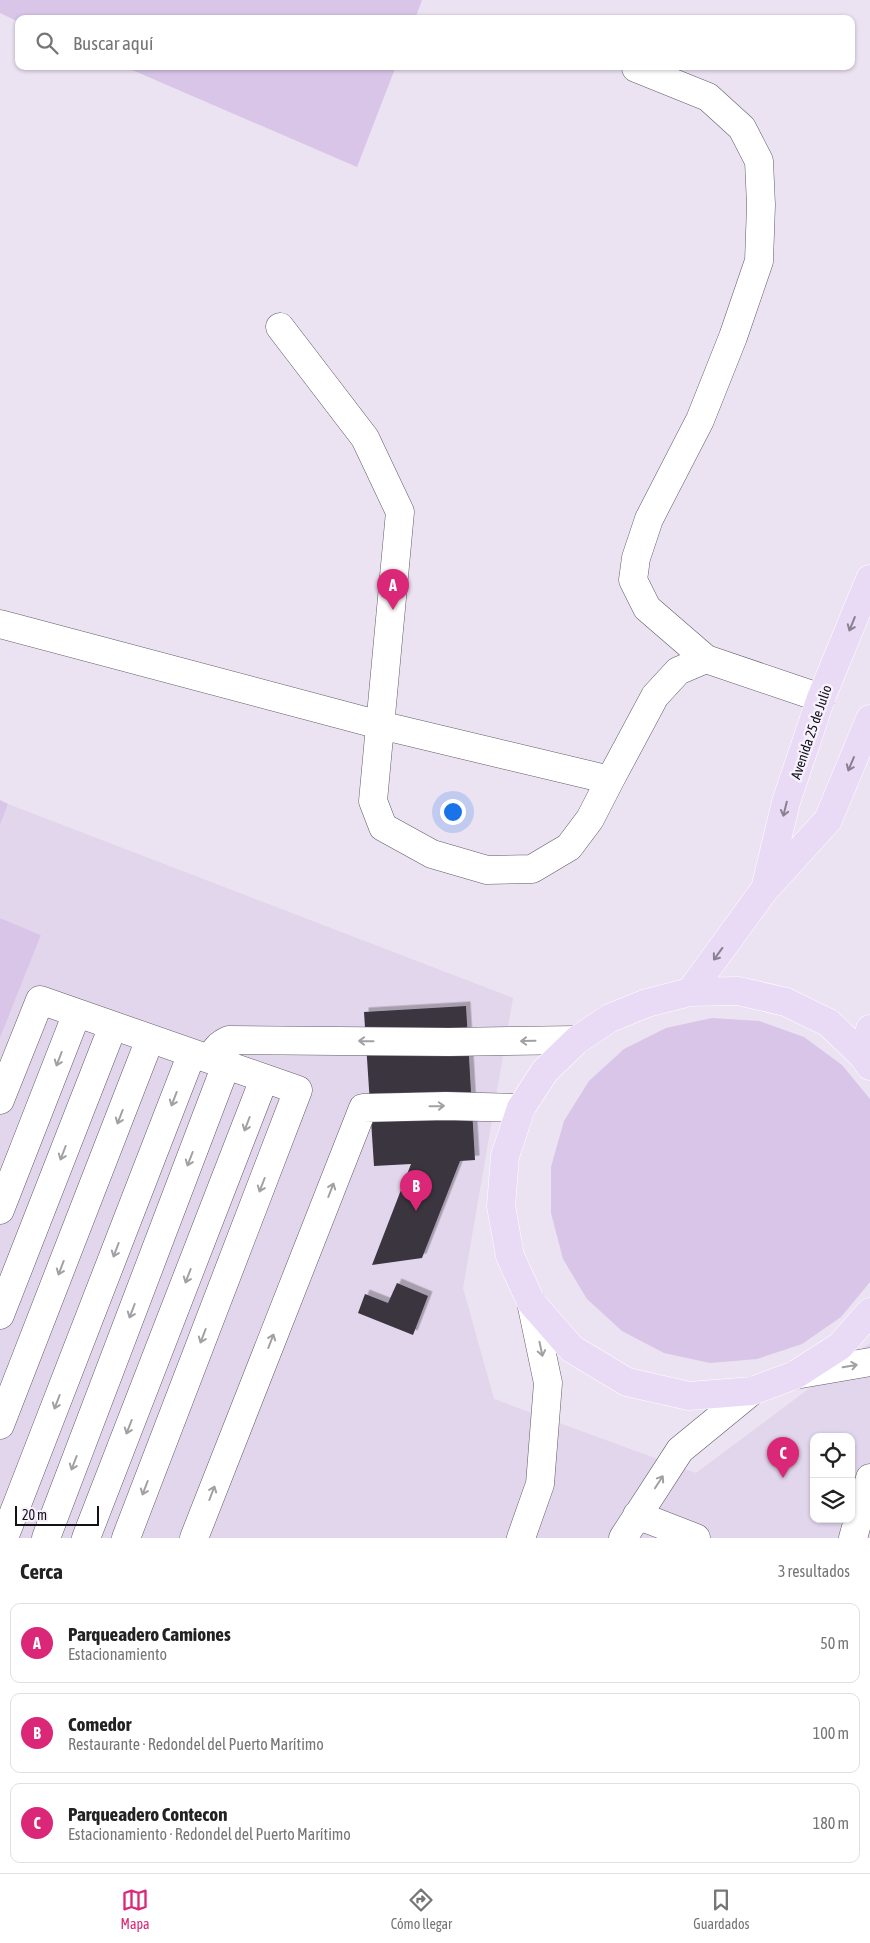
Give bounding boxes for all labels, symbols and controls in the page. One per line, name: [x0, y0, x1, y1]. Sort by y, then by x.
search box: [15, 15, 855, 70]
icon: search: [33, 29, 61, 57]
text: Buscar aquí: [73, 32, 153, 54]
pin: A: [377, 569, 409, 610]
one-way arrow: [846, 616, 856, 631]
street label: Avenida 25 de Julio: [787, 683, 835, 781]
one-way arrow: [846, 756, 856, 771]
your location: [440, 799, 466, 825]
one-way arrow: [780, 801, 789, 817]
one-way arrow: [713, 947, 723, 961]
one-way arrow: [521, 1036, 537, 1045]
one-way arrow: [358, 1037, 374, 1046]
one-way arrow: [54, 1051, 64, 1066]
one-way arrow: [169, 1091, 178, 1106]
one-way arrow: [429, 1102, 445, 1111]
one-way arrow: [115, 1109, 124, 1124]
one-way arrow: [241, 1116, 251, 1131]
one-way arrow: [58, 1144, 67, 1160]
one-way arrow: [185, 1151, 194, 1167]
pin: B: [400, 1170, 432, 1211]
one-way arrow: [256, 1177, 266, 1192]
one-way arrow: [326, 1183, 336, 1198]
one-way arrow: [111, 1242, 120, 1257]
one-way arrow: [56, 1260, 65, 1276]
one-way arrow: [183, 1268, 192, 1283]
one-way arrow: [127, 1303, 136, 1319]
one-way arrow: [198, 1328, 207, 1344]
one-way arrow: [267, 1334, 276, 1349]
one-way arrow: [537, 1341, 546, 1357]
one-way arrow: [841, 1360, 857, 1370]
one-way arrow: [52, 1393, 61, 1409]
one-way arrow: [124, 1419, 133, 1434]
map controls: [810, 1433, 855, 1523]
button: locate: [810, 1433, 855, 1478]
pin: C: [767, 1437, 799, 1478]
one-way arrow: [69, 1455, 79, 1470]
one-way arrow: [654, 1475, 664, 1489]
button: layers: [810, 1478, 855, 1523]
one-way arrow: [140, 1480, 149, 1495]
one-way arrow: [208, 1485, 217, 1501]
scale bar: [15, 1503, 99, 1526]
text: 20 m: [22, 1507, 47, 1523]
text: Cerca: [20, 1559, 63, 1583]
text: 3 resultados: [778, 1562, 850, 1580]
text: Parqueadero Camiones: [68, 1623, 231, 1645]
text: A: [33, 1634, 41, 1652]
text: 50 m: [820, 1634, 849, 1652]
text: Estacionamiento: [68, 1645, 167, 1663]
text: Comedor: [68, 1713, 131, 1735]
text: B: [33, 1724, 41, 1742]
text: 100 m: [813, 1724, 849, 1742]
text: Restaurante · Redondel del Puerto Marítimo: [68, 1735, 324, 1753]
text: Parqueadero Contecon: [68, 1803, 227, 1825]
text: C: [33, 1814, 41, 1832]
text: 180 m: [813, 1814, 849, 1832]
text: Estacionamiento · Redondel del Puerto Marítimo: [68, 1825, 351, 1843]
tab: Mapa: [121, 1886, 150, 1932]
tab: Cómo llegar: [391, 1886, 452, 1932]
tab: Guardados: [693, 1886, 749, 1932]

